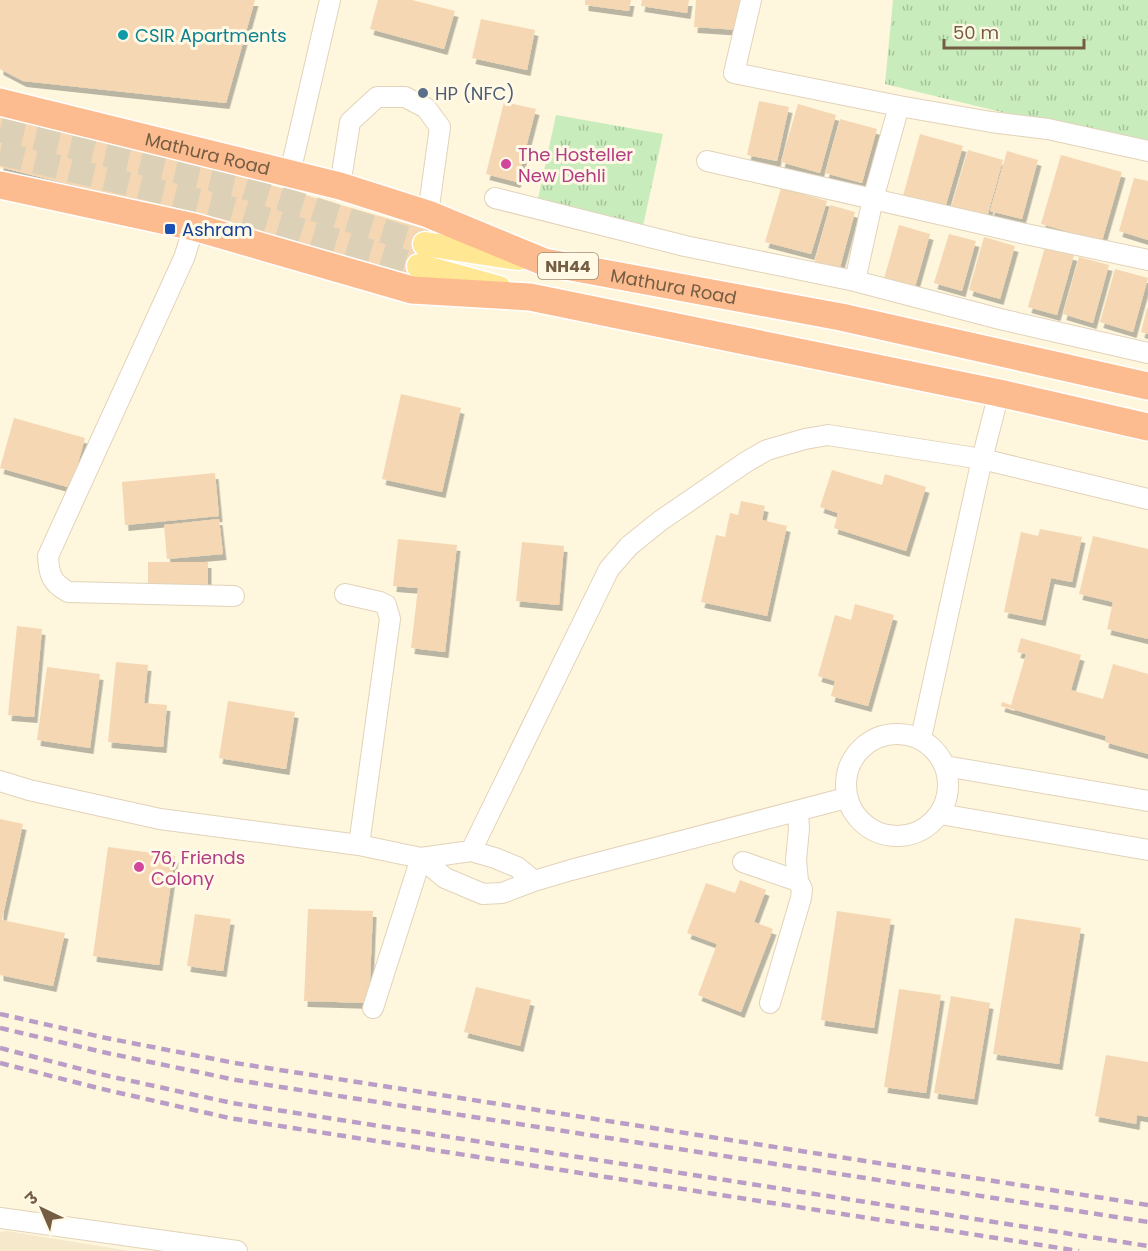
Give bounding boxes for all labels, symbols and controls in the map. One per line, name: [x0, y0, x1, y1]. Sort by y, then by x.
scale bar: [944, 12, 1084, 50]
text: 50 m: [953, 20, 999, 45]
place label: CSIR Apartments: [135, 23, 287, 48]
marker: CSIR Apartments: [116, 28, 130, 42]
place label: HP (NFC): [435, 81, 515, 106]
marker: HP (NFC): [416, 86, 430, 100]
street label: Mathura Road: [143, 126, 273, 181]
place label: The Hosteller New Dehli: [518, 142, 633, 188]
marker: The Hosteller New Dehli: [499, 157, 513, 171]
place label: Ashram: [182, 217, 252, 242]
marker: Ashram: [163, 222, 177, 236]
road number: NH44: [538, 253, 598, 279]
street label: Mathura Road: [609, 262, 739, 310]
place label: 76, Friends Colony: [151, 845, 245, 891]
marker: 76, Friends Colony: [132, 860, 146, 874]
north arrow: [12, 1179, 72, 1239]
text: उ: [20, 1186, 44, 1211]

